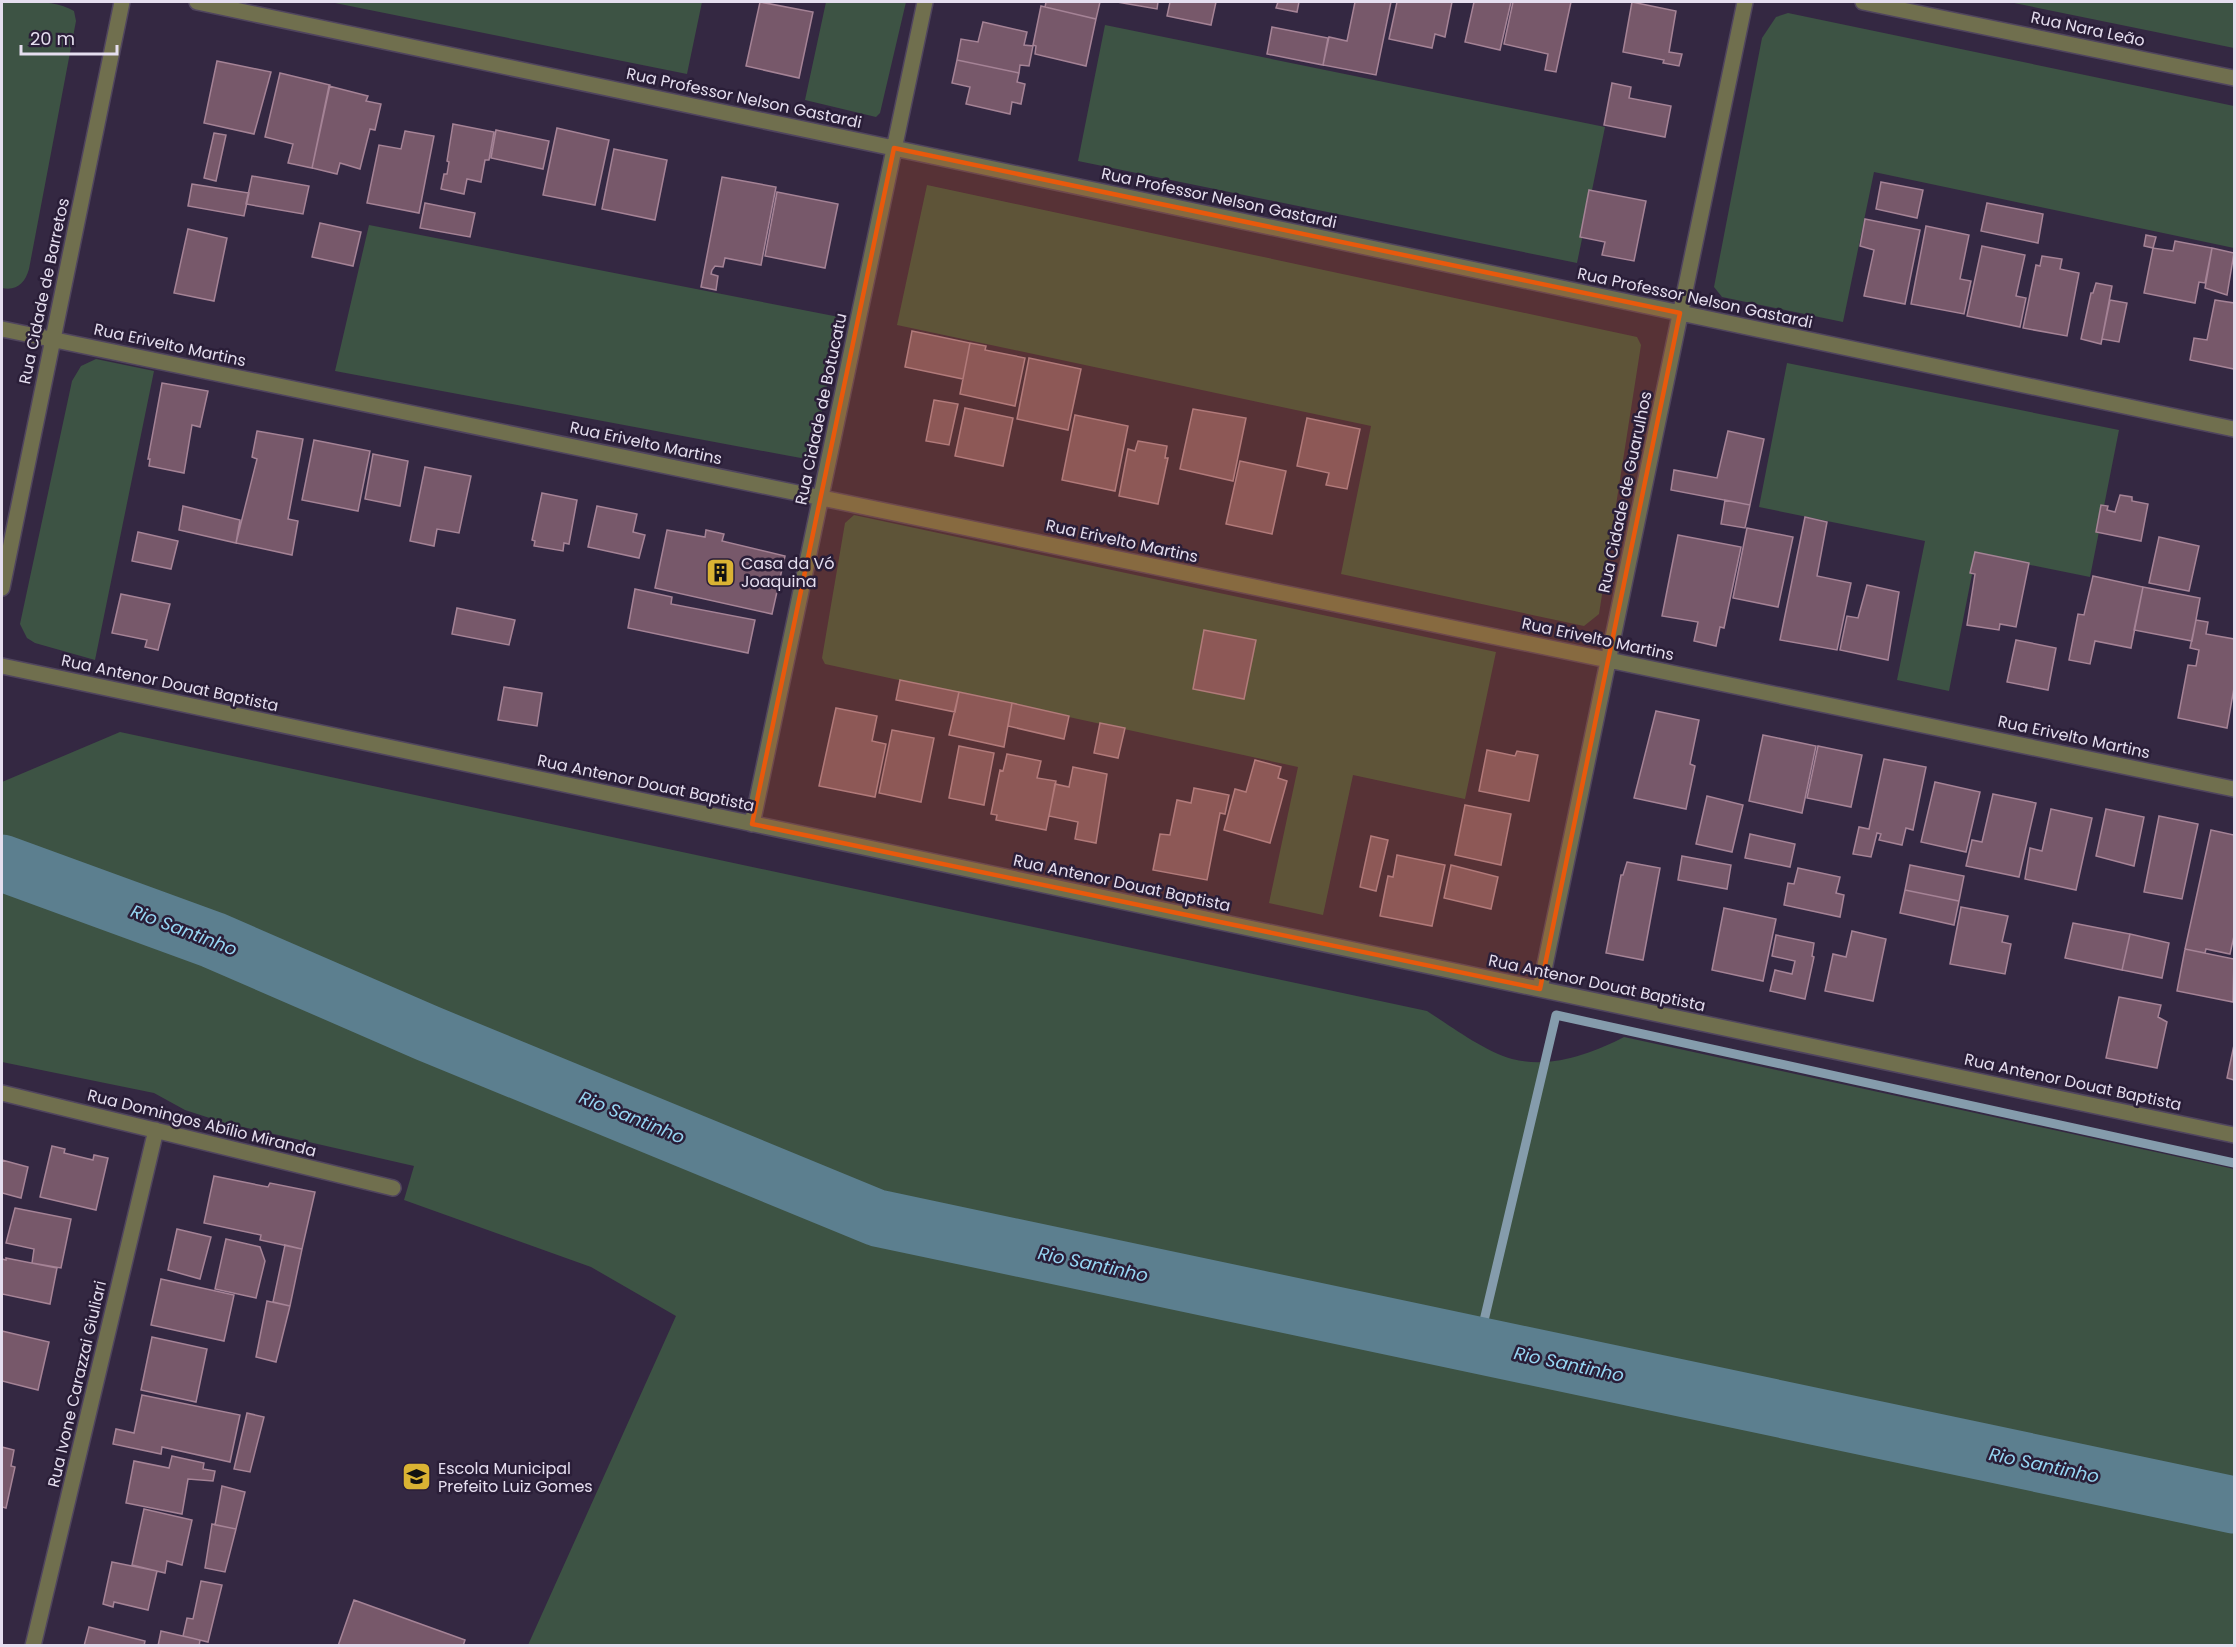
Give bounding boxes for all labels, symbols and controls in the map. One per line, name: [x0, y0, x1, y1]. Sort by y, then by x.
street label: Rua Nara Leão: [2029, 6, 2147, 52]
scale bar: [21, 18, 117, 56]
text: 20 m: [30, 26, 75, 51]
street label: Rua Professor Nelson Gastardi: [624, 62, 864, 134]
street label: Rua Professor Nelson Gastardi: [1099, 162, 1339, 234]
street label: Rua Cidade de Barretos: [13, 196, 75, 386]
street label: Rua Professor Nelson Gastardi: [1575, 262, 1815, 334]
street label: Rua Cidade de Botucatu: [789, 311, 853, 507]
street label: Rua Erivelto Martins: [92, 318, 248, 372]
street label: Rua Cidade de Guarulhos: [1592, 389, 1658, 595]
street label: Rua Erivelto Martins: [568, 416, 724, 470]
street label: Rua Erivelto Martins: [1044, 514, 1200, 568]
place label: Casa da Vó Joaquina: [741, 552, 835, 593]
building icon: Casa da Vó Joaquina: [704, 556, 736, 588]
street label: Rua Erivelto Martins: [1520, 612, 1676, 666]
street label: Rua Antenor Douat Baptista: [59, 649, 281, 717]
street label: Rua Erivelto Martins: [1996, 710, 2152, 764]
street label: Rua Antenor Douat Baptista: [535, 749, 757, 817]
street label: Rua Antenor Douat Baptista: [1011, 849, 1233, 917]
water label: Rio Santinho: [127, 898, 241, 962]
street label: Rua Antenor Douat Baptista: [1486, 949, 1708, 1017]
street label: Rua Antenor Douat Baptista: [1962, 1048, 2184, 1116]
street label: Rua Domingos Abílio Miranda: [85, 1083, 319, 1163]
water label: Rio Santinho: [575, 1084, 689, 1150]
water label: Rio Santinho: [1036, 1240, 1150, 1288]
street label: Rua Ivone Carazzai Giuliari: [42, 1278, 112, 1490]
water label: Rio Santinho: [1512, 1340, 1626, 1388]
water label: Rio Santinho: [1987, 1441, 2101, 1489]
place label: Escola Municipal Prefeito Luiz Gomes: [438, 1457, 593, 1498]
school or university icon: Escola Municipal Prefeito Luiz Gomes: [401, 1461, 433, 1493]

